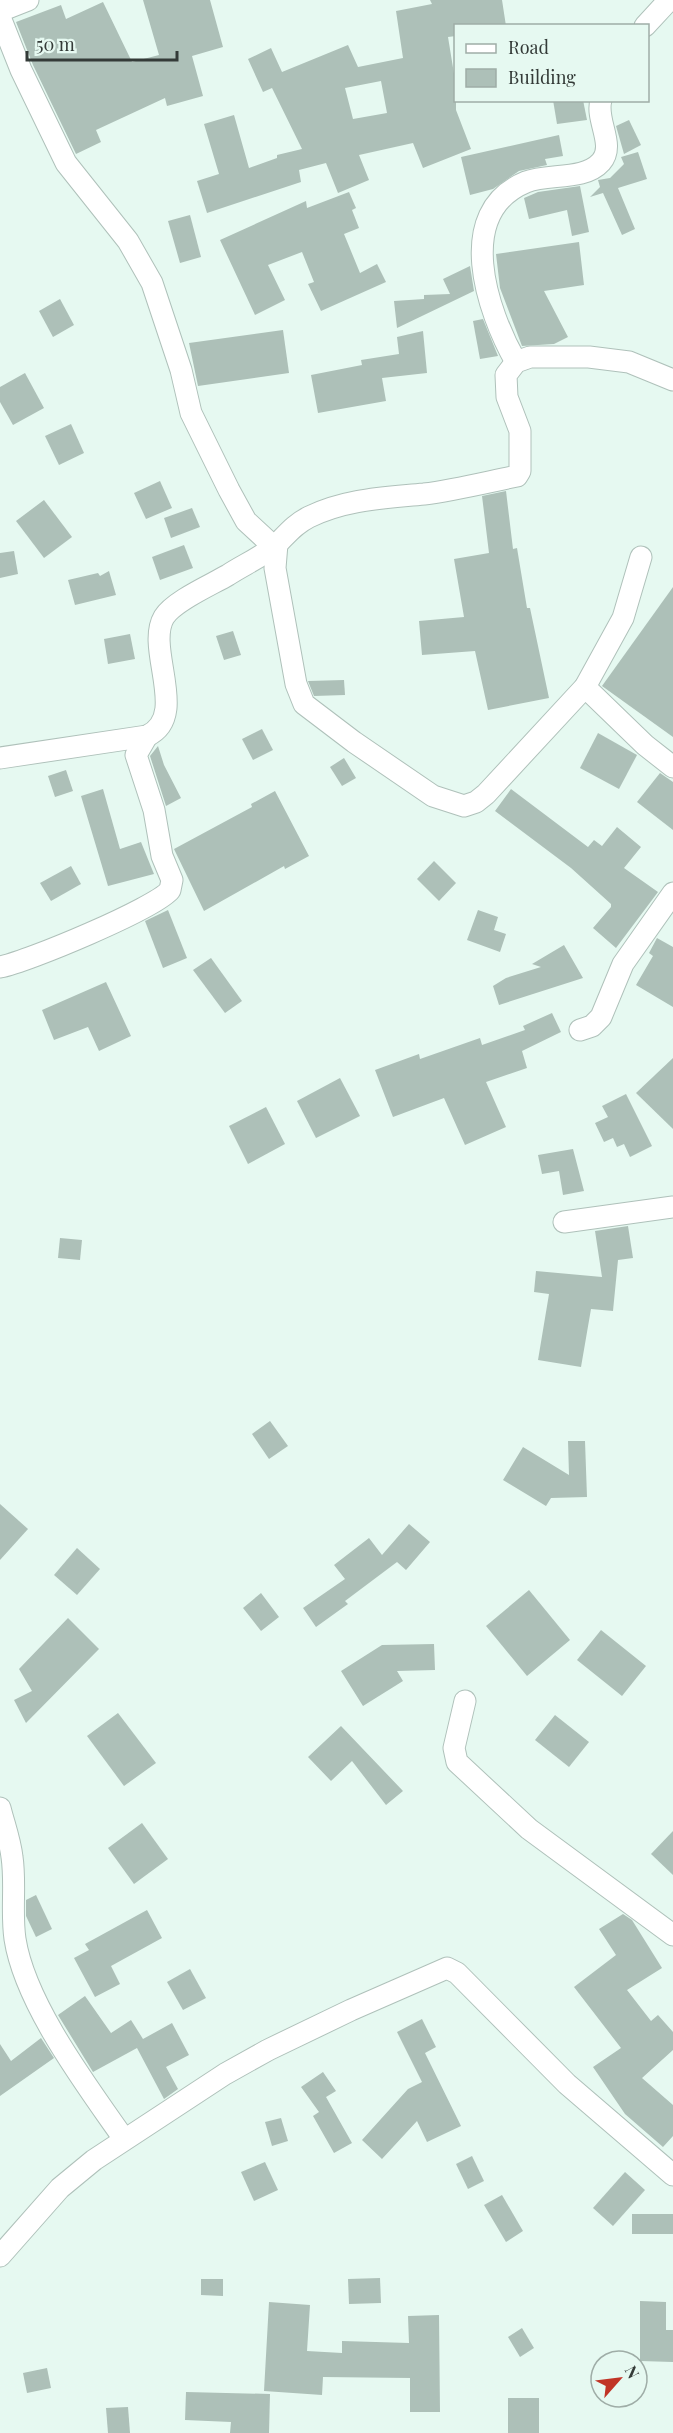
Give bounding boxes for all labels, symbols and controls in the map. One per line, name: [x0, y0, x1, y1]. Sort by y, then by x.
scale bar: [27, 24, 177, 62]
legend: [454, 24, 649, 102]
text: 50 m: [36, 32, 75, 56]
text: Road: [508, 35, 549, 59]
text: Building: [508, 65, 576, 89]
north arrow: [589, 2349, 649, 2409]
text: N: [621, 2362, 645, 2382]

